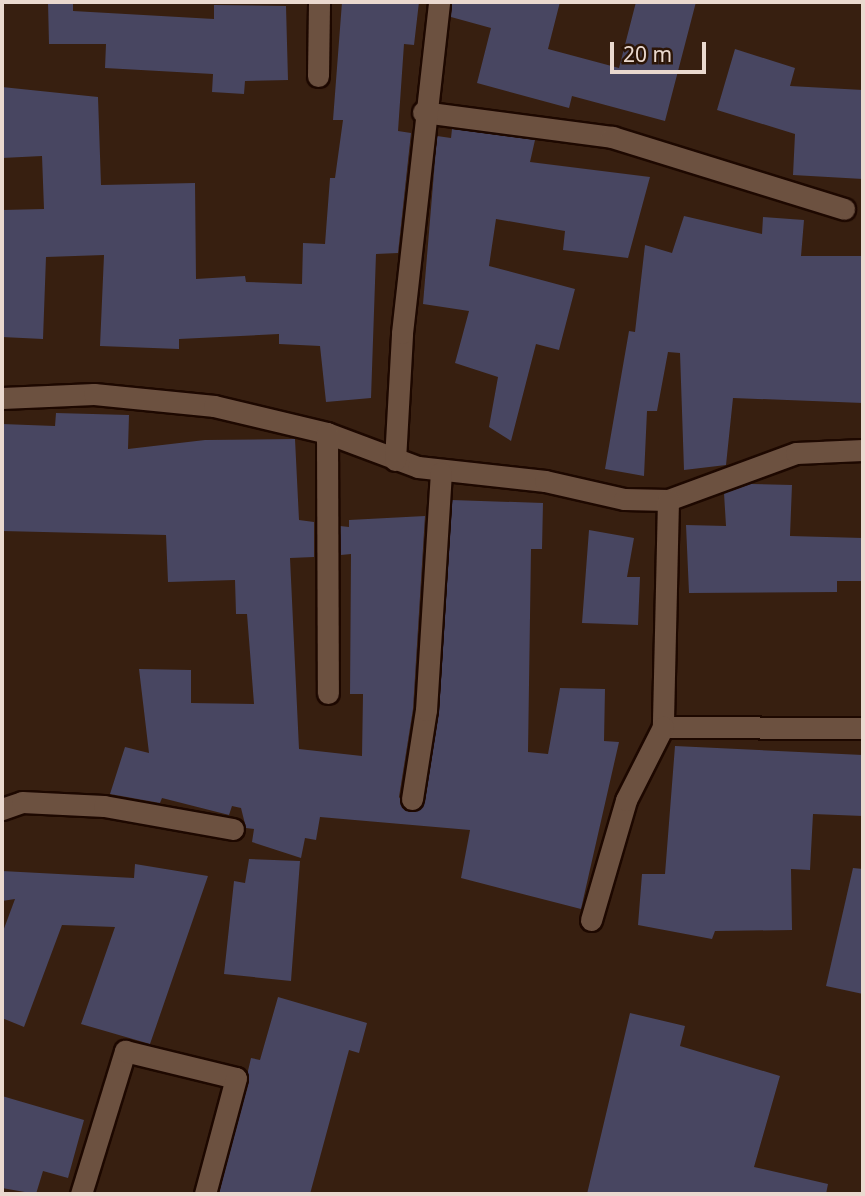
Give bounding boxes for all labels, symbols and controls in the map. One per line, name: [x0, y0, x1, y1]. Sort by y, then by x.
scale bar: [613, 28, 709, 72]
text: 20 m: [623, 40, 672, 68]

